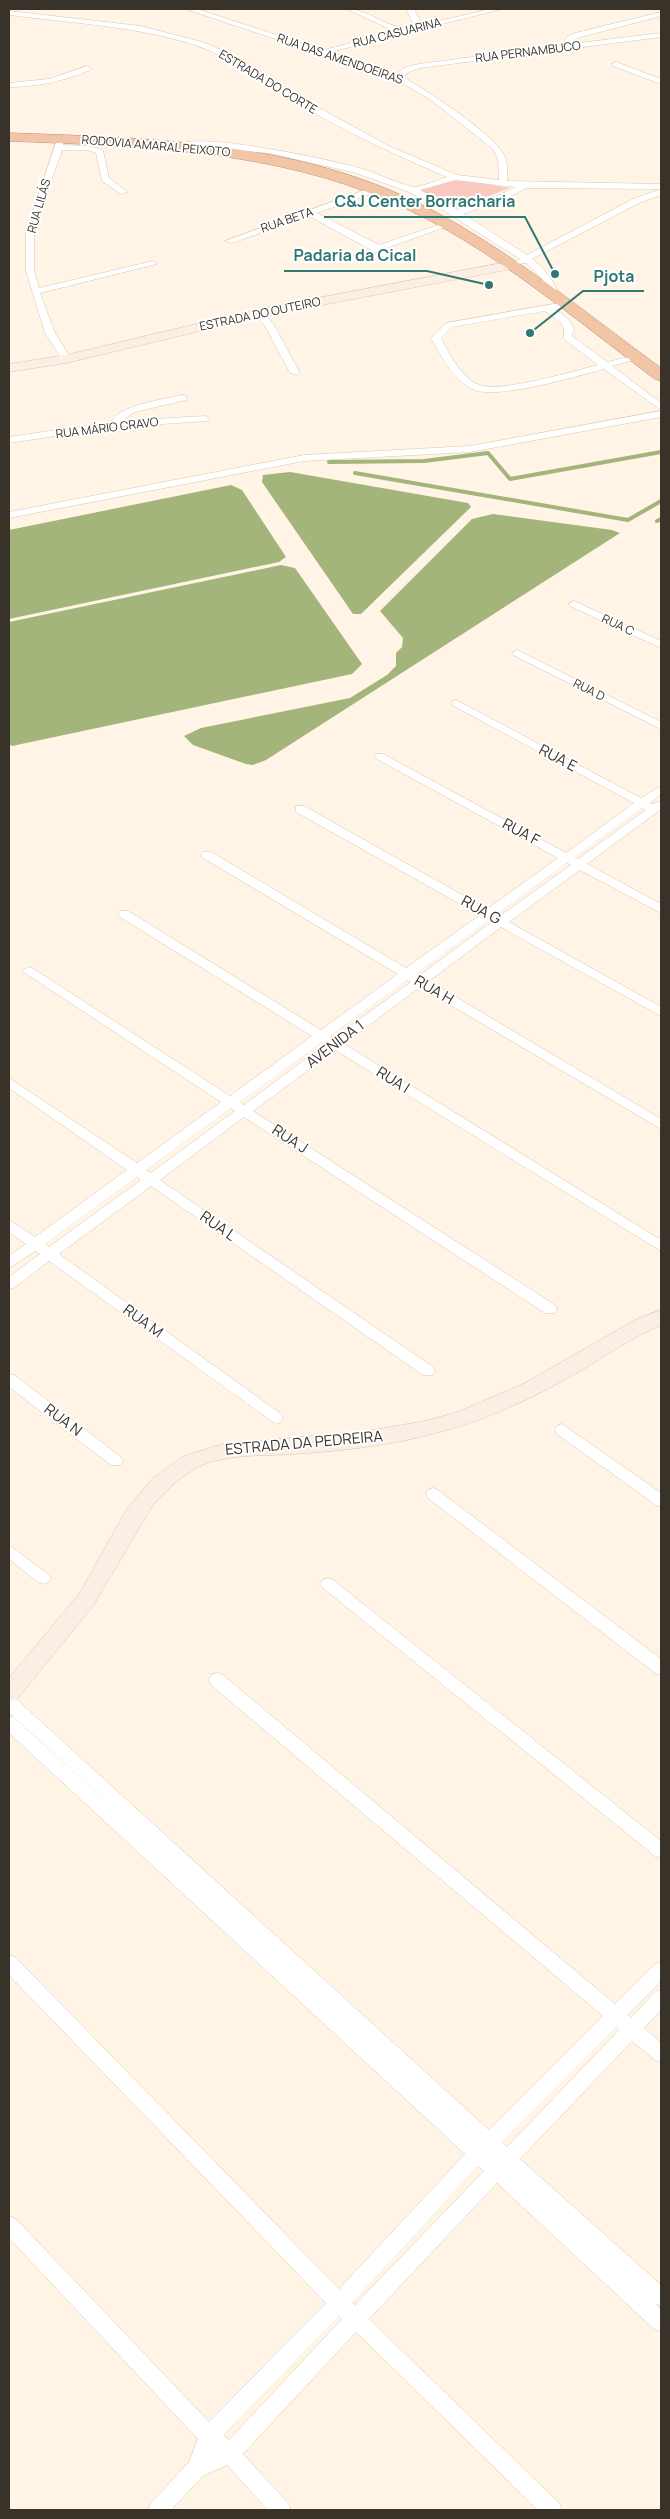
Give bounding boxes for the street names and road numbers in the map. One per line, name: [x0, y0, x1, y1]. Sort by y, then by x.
street label: RUA CASUARINA: [351, 13, 443, 52]
street label: RUA DAS AMENDOEIRAS: [275, 29, 405, 88]
street label: RUA PERNAMBUCO: [474, 37, 582, 66]
street label: ESTRADA DO CORTE: [216, 45, 321, 118]
street label: RODOVIA AMARAL PEIXOTO: [81, 131, 231, 160]
street label: RUA LILÁS: [23, 177, 54, 235]
street label: RUA BETA: [258, 203, 316, 236]
street label: ESTRADA DO OUTEIRO: [198, 292, 322, 335]
street label: RUA MÁRIO CRAVO: [55, 413, 160, 442]
street label: RUA C: [599, 610, 638, 640]
street label: RUA D: [570, 674, 608, 705]
street label: RUA E: [535, 739, 581, 776]
street label: RUA F: [499, 813, 544, 850]
street label: RUA G: [458, 890, 505, 929]
street label: RUA H: [411, 970, 458, 1009]
street label: AVENIDA 1: [301, 1015, 368, 1072]
street label: RUA I: [373, 1061, 414, 1098]
street label: RUA J: [268, 1119, 312, 1158]
street label: RUA L: [196, 1206, 241, 1246]
street label: RUA M: [119, 1299, 168, 1342]
street label: RUA N: [40, 1398, 87, 1441]
street label: ESTRADA DA PEDREIRA: [224, 1425, 384, 1460]

